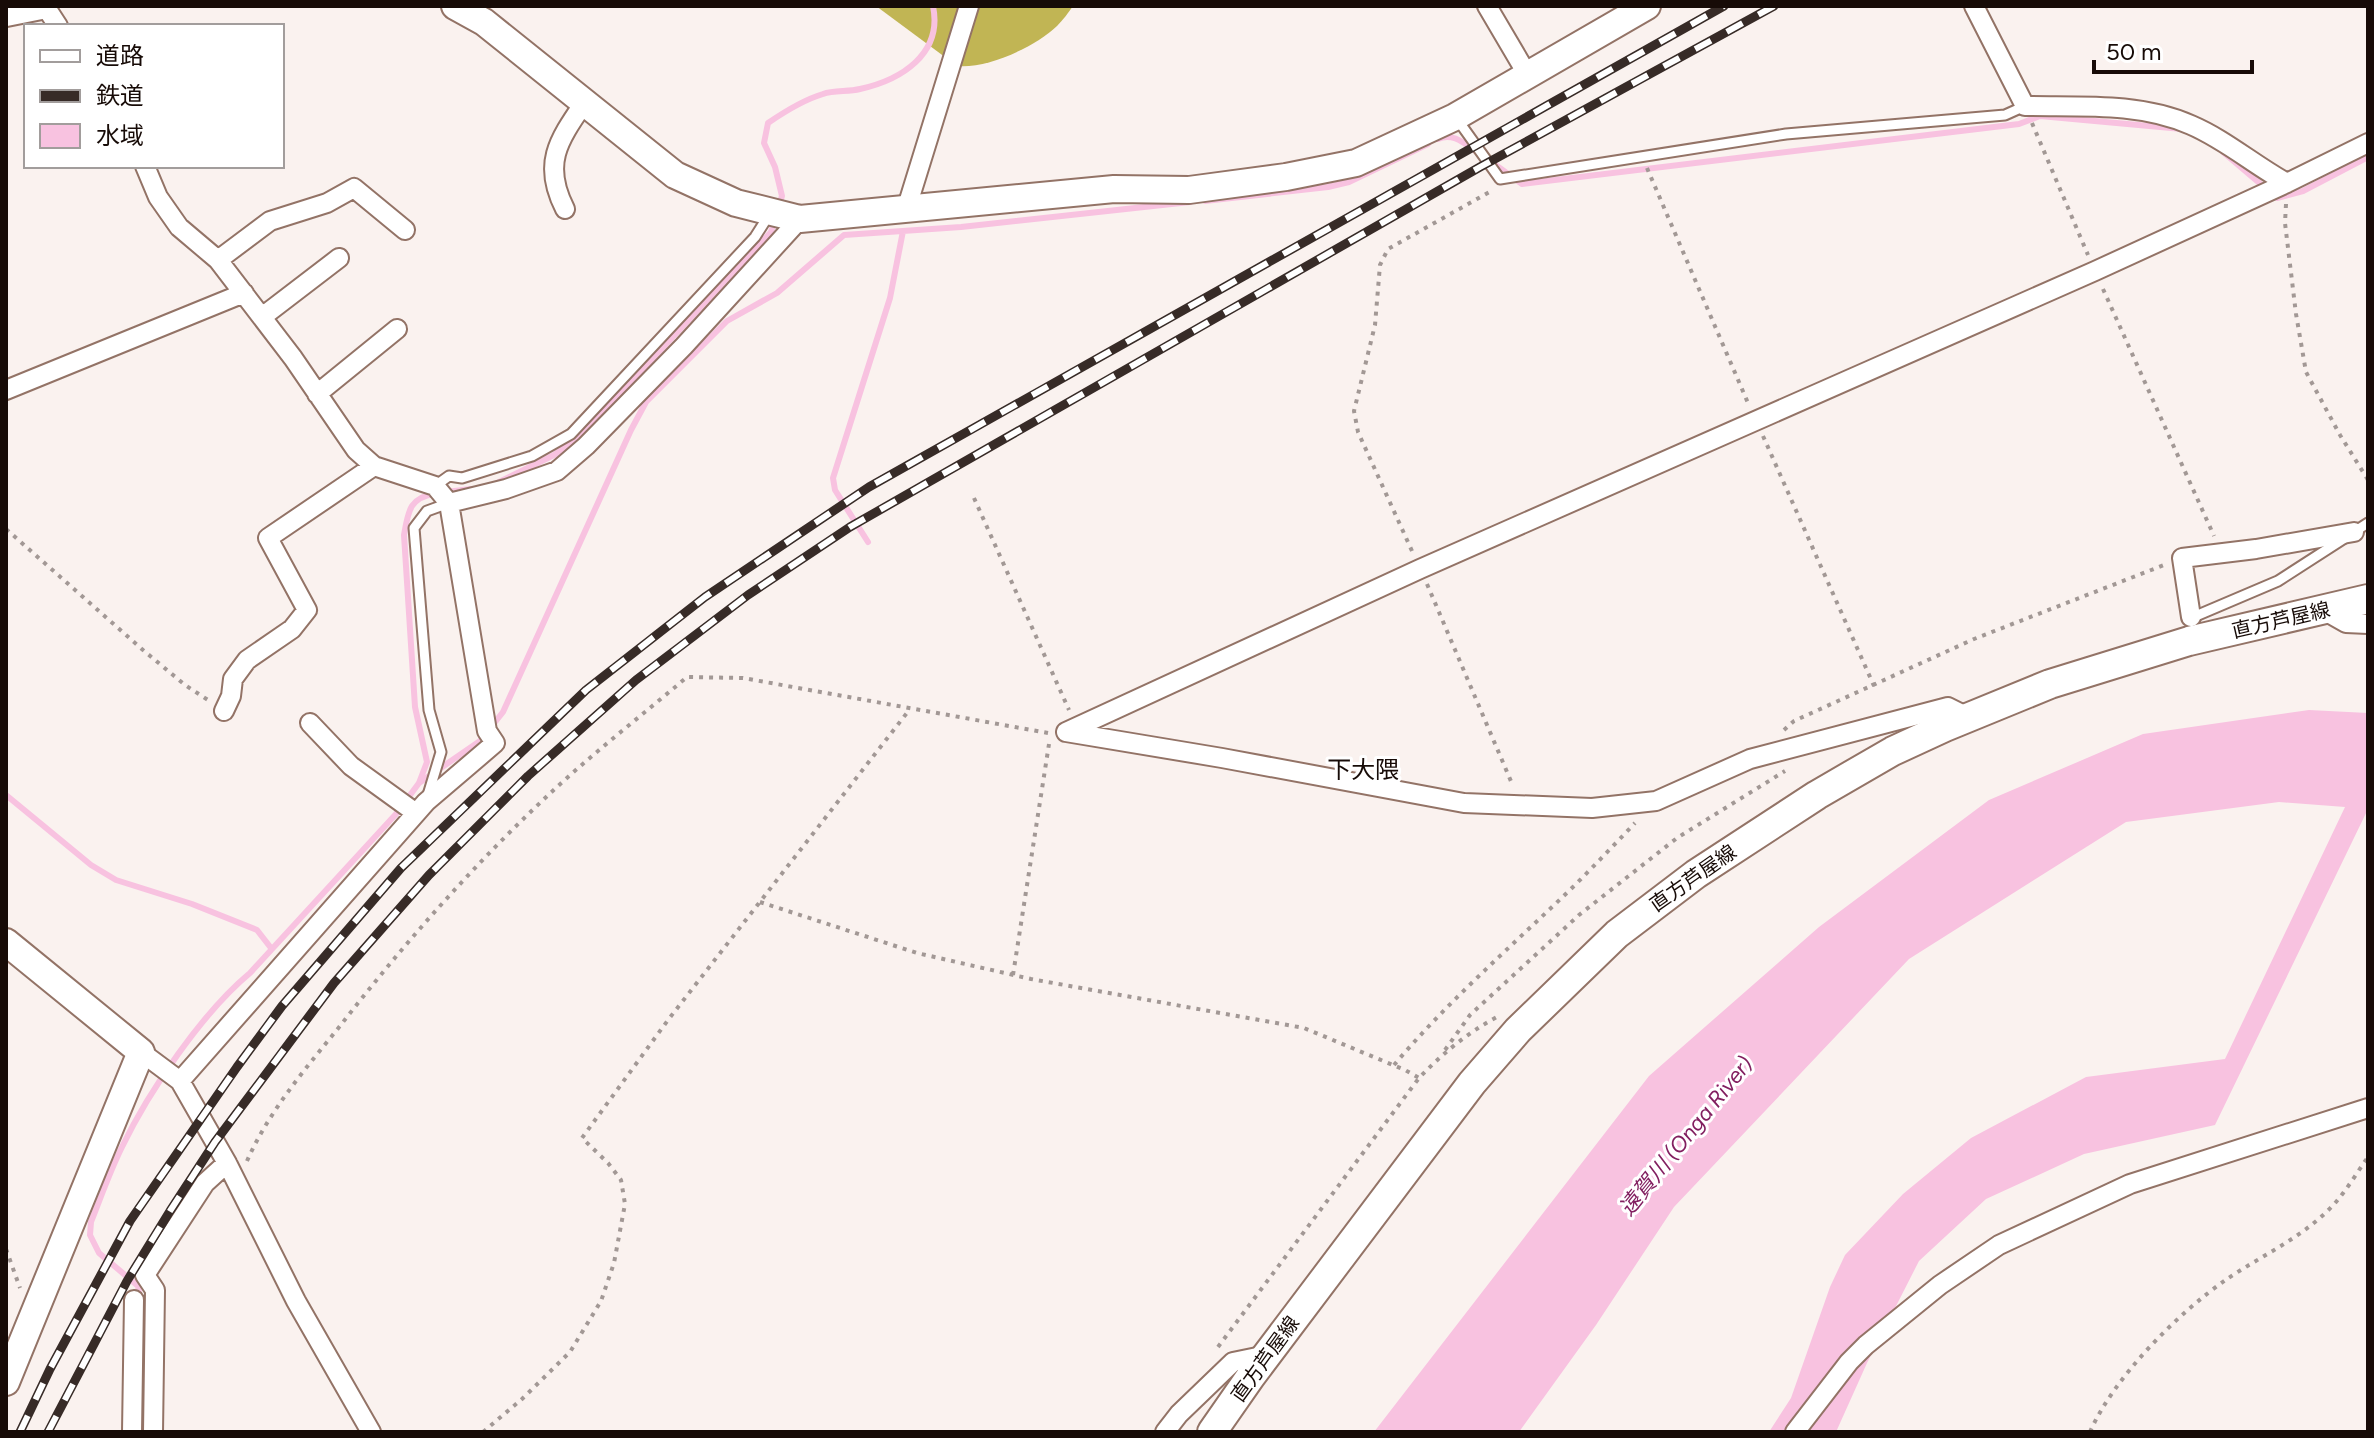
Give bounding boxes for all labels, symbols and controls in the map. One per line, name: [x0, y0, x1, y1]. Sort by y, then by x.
legend: [24, 24, 284, 168]
scale bar: [2094, 24, 2252, 74]
text: 50 m: [2106, 37, 2162, 66]
text: 道路: [96, 41, 144, 70]
text: 鉄道: [96, 81, 144, 110]
text: 水域: [96, 121, 144, 150]
street label: 直方芦屋線: [2230, 597, 2332, 643]
district label: 下大隈: [1327, 755, 1399, 784]
street label: 直方芦屋線: [1645, 839, 1741, 917]
water label: 遠賀川 (Onga River): [1613, 1051, 1759, 1221]
street label: 直方芦屋線: [1226, 1311, 1304, 1407]

